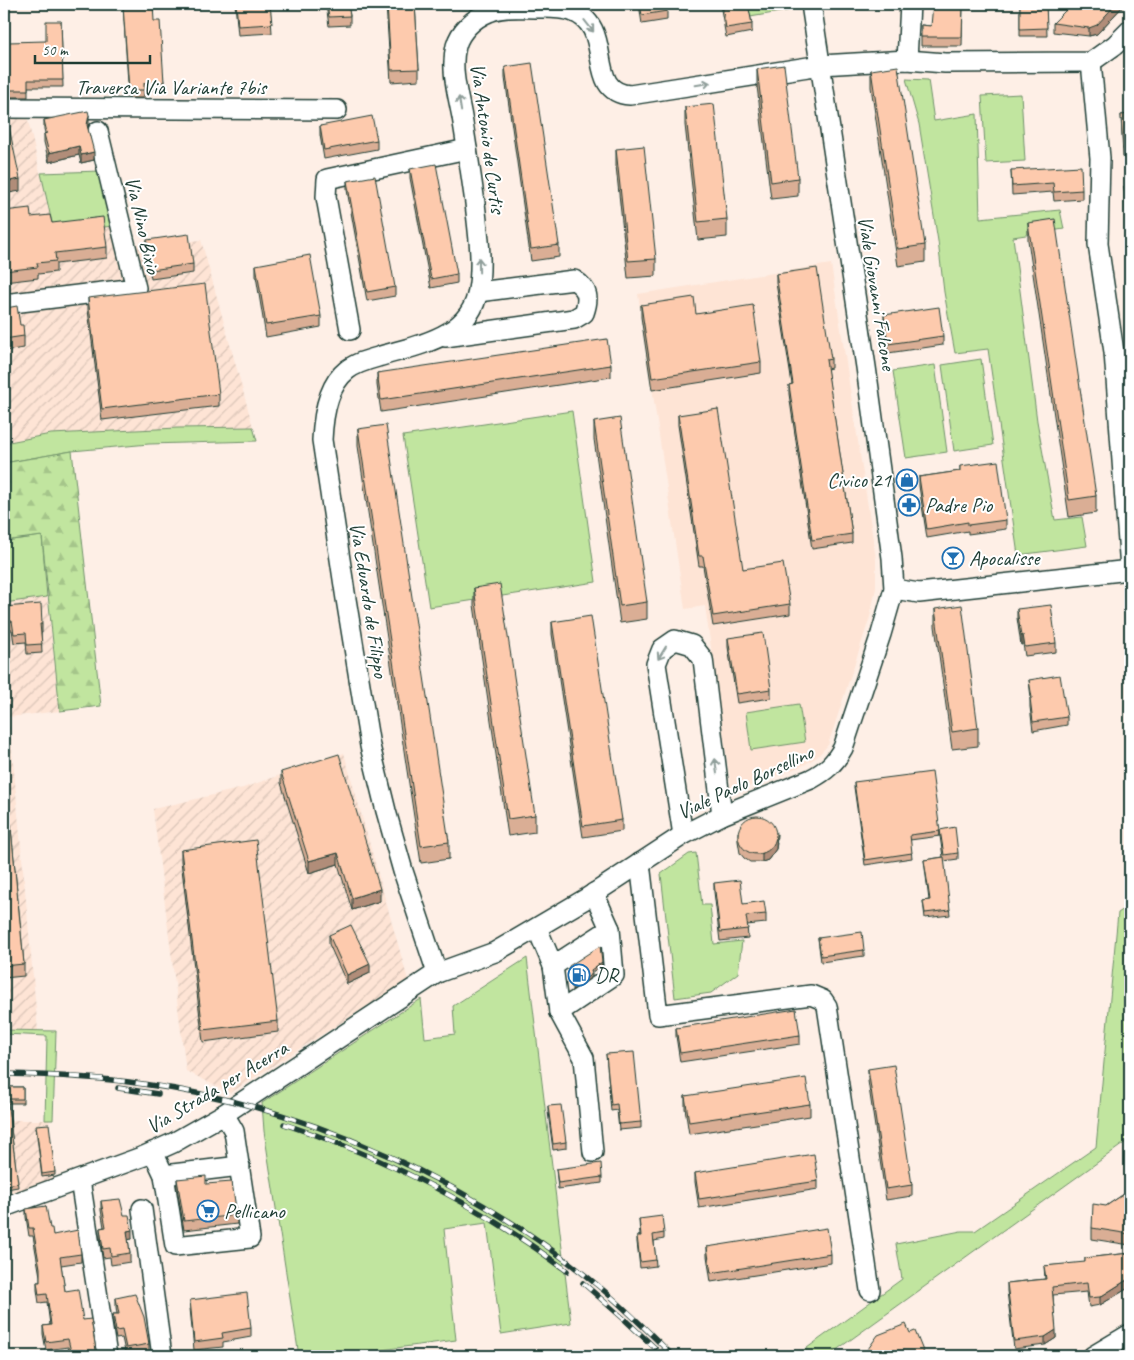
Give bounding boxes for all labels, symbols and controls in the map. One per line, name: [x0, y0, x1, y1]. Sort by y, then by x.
one-way arrow: [584, 19, 595, 32]
scale bar: [35, 32, 150, 64]
text: 50 m: [42, 41, 69, 60]
street label: Via Antonio de Curtis: [465, 61, 512, 216]
street label: Traversa Via Variante 7bis: [76, 74, 268, 100]
one-way arrow: [694, 78, 710, 88]
one-way arrow: [454, 96, 464, 112]
street label: Via Nino Bixio: [119, 174, 167, 278]
street label: Viale Giovanni Falcone: [852, 214, 902, 374]
one-way arrow: [475, 257, 484, 273]
place label: Civico 21: [827, 467, 893, 493]
shop icon: Civico 21: [895, 468, 919, 492]
place label: Padre Pio: [925, 492, 994, 518]
pharmacy icon: Padre Pio: [897, 493, 921, 517]
street label: Via Eduardo de Filippo: [344, 520, 394, 681]
place label: Apocalisse: [969, 545, 1041, 571]
bar icon: Apocalisse: [941, 546, 965, 570]
one-way arrow: [657, 646, 667, 660]
street label: Viale Paolo Borsellino: [673, 738, 819, 825]
one-way arrow: [711, 759, 721, 775]
place label: DR: [595, 962, 620, 988]
fuel station icon: DR: [567, 963, 591, 987]
street label: Via Strada per Acerra: [142, 1034, 294, 1139]
place label: Pellicano: [224, 1198, 286, 1224]
supermarket icon: Pellicano: [196, 1199, 220, 1223]

